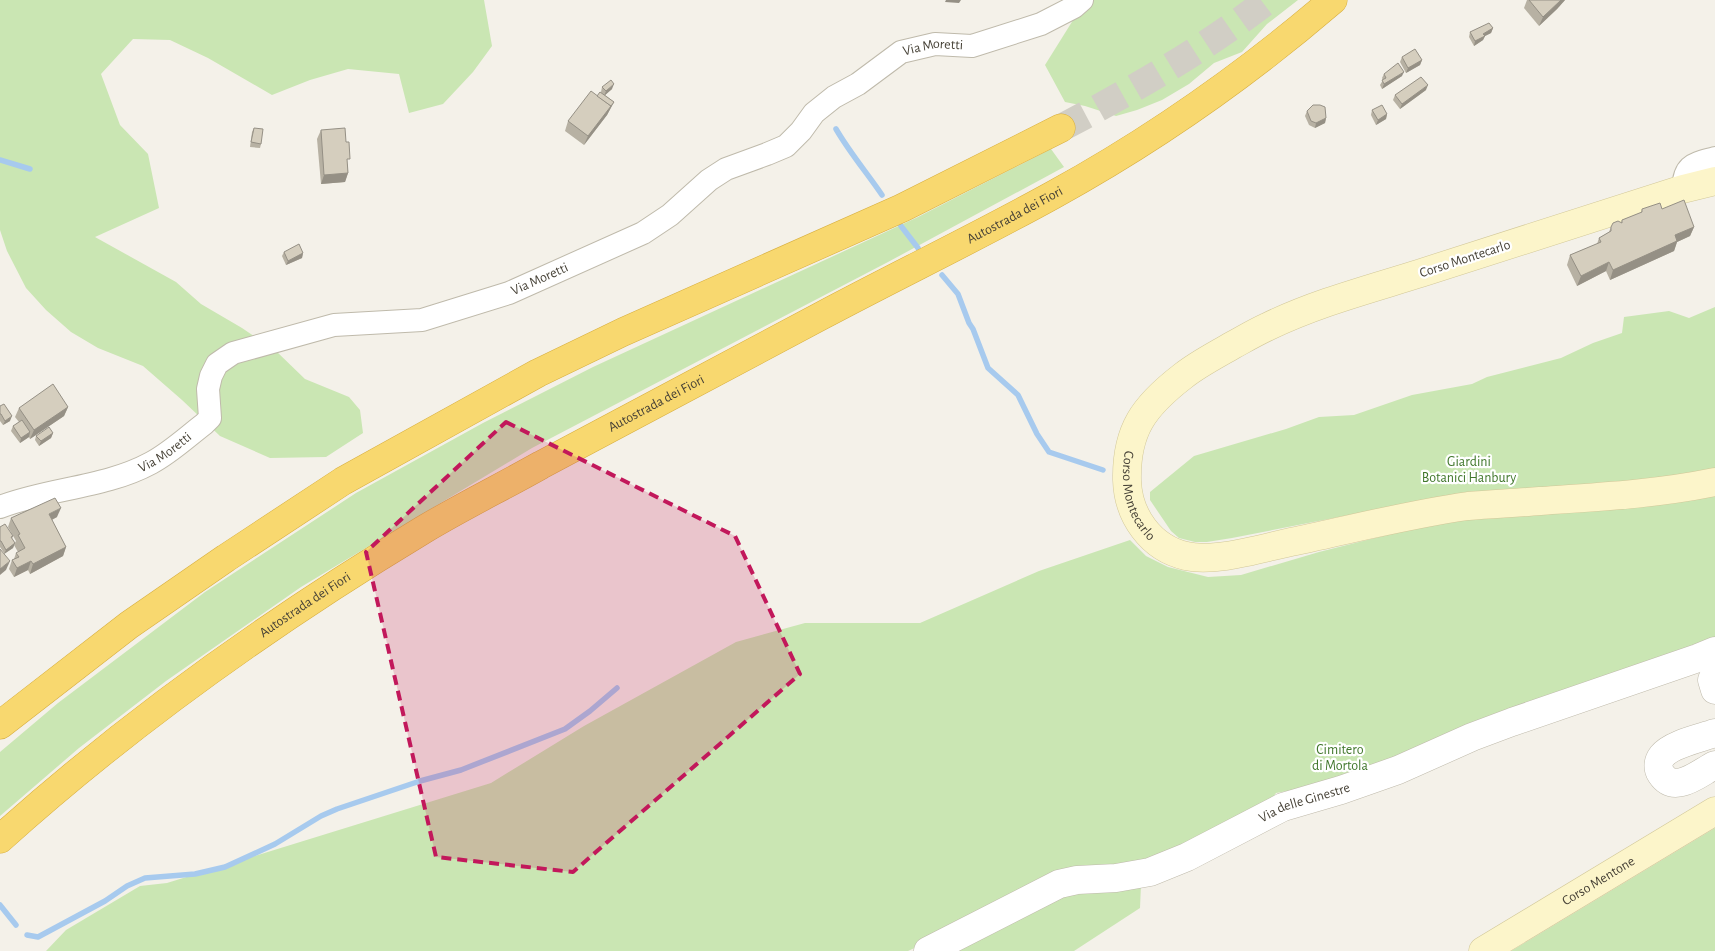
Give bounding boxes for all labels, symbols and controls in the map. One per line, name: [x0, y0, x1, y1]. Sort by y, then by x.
street label: Via Moretti: [901, 37, 963, 58]
street label: Autostrada dei Fiori: [965, 184, 1065, 246]
street label: Corso Montecarlo: [1418, 238, 1512, 280]
street label: Via Moretti: [509, 260, 570, 298]
street label: Autostrada dei Fiori: [606, 373, 707, 435]
street label: Via Moretti: [136, 430, 194, 475]
street label: Corso Montecarlo: [1120, 450, 1158, 544]
park label: Giardini Botanici Hanbury: [1422, 455, 1516, 485]
street label: Autostrada dei Fiori: [257, 570, 353, 640]
park label: Cimitero di Mortola: [1312, 743, 1369, 773]
street label: Via delle Ginestre: [1257, 780, 1352, 825]
street label: Corso Mentone: [1560, 854, 1637, 908]

